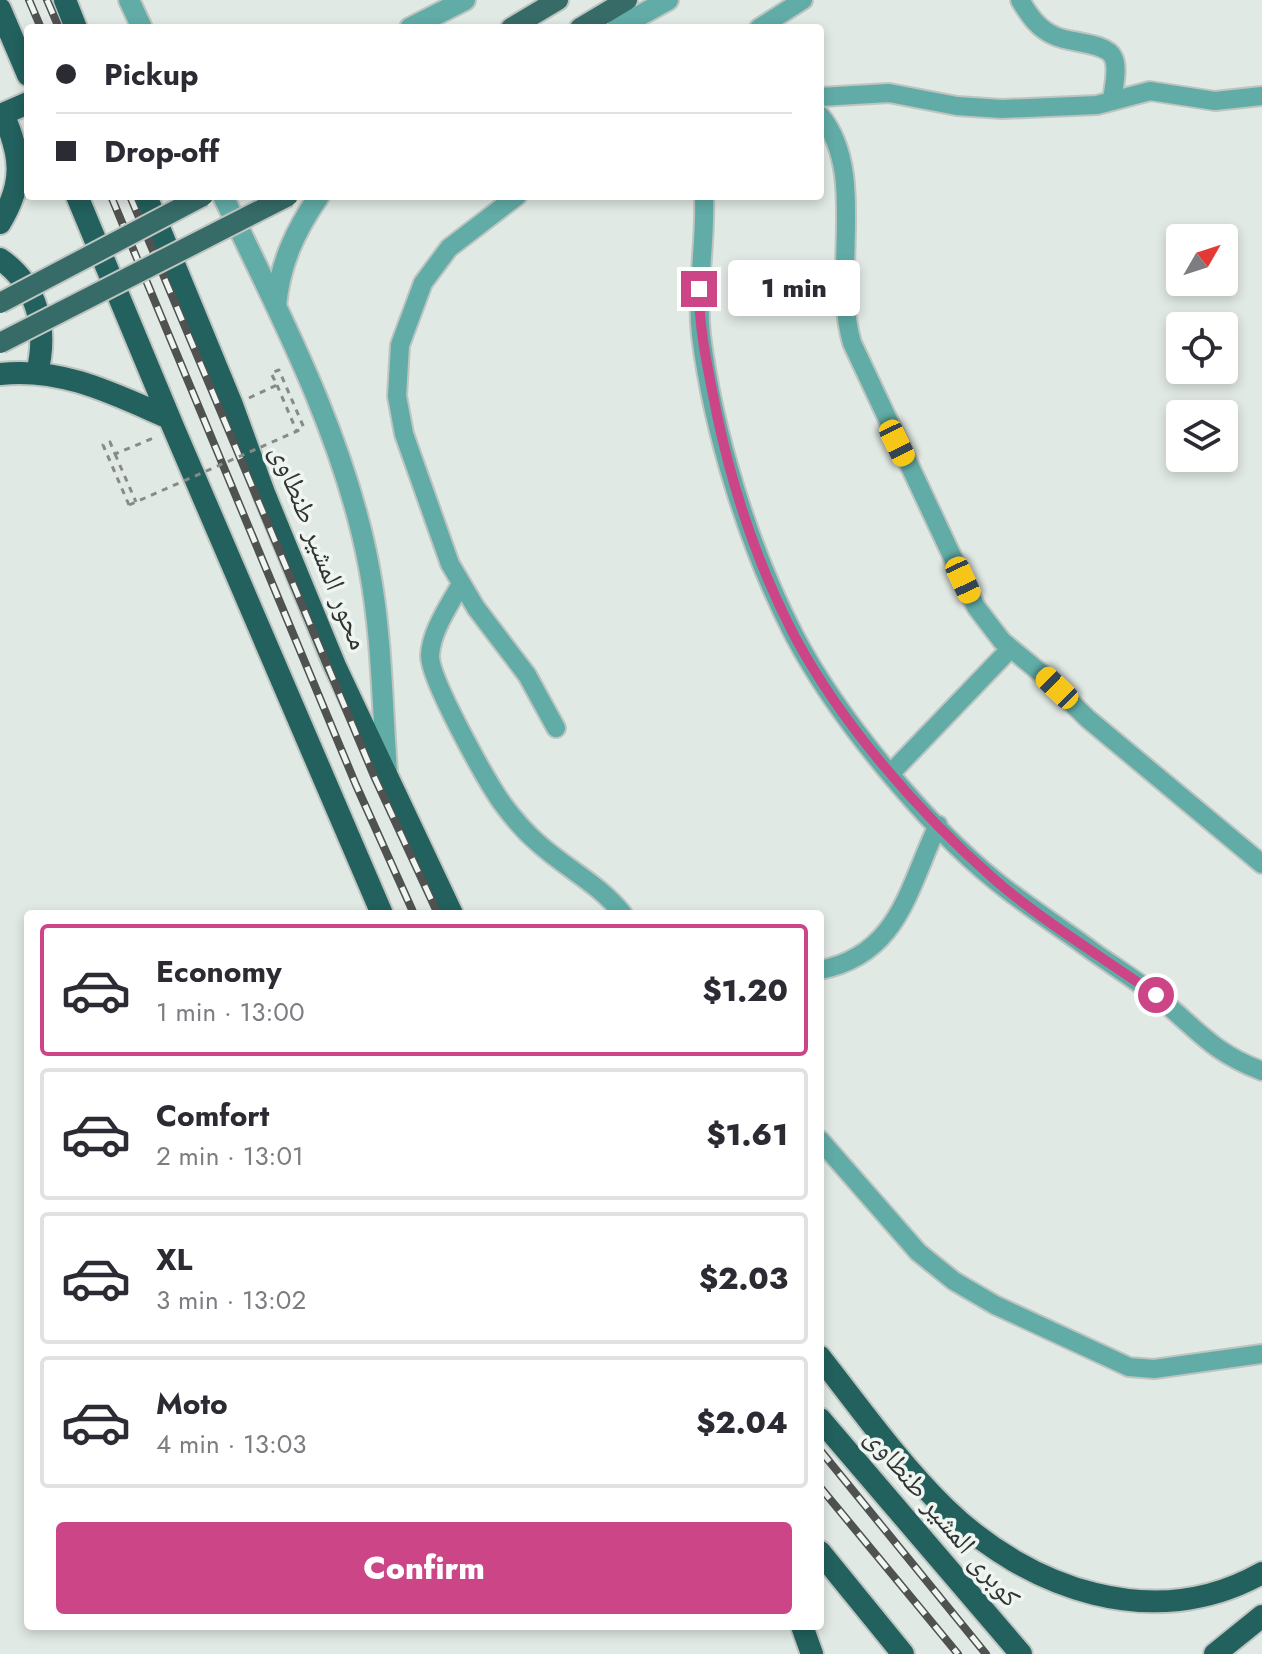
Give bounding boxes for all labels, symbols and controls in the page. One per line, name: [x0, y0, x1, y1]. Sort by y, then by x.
text: Pickup: [104, 53, 199, 96]
text: Drop-off: [104, 130, 219, 173]
north arrow: [1166, 224, 1238, 296]
map controls: [1166, 224, 1238, 472]
callout: 1 min: [727, 261, 859, 317]
text: 1 min: [761, 269, 827, 307]
route end: [681, 271, 717, 307]
button: locate: [1166, 312, 1238, 384]
button: layers: [1166, 400, 1238, 472]
car: [876, 416, 918, 470]
street label: محور المشير طنطاوى: [260, 438, 380, 656]
car: [942, 553, 984, 607]
car: [1031, 663, 1083, 713]
text: Economy: [156, 950, 282, 993]
icon: car: [60, 954, 132, 1026]
text: $1.20: [702, 969, 788, 1012]
route start: [1138, 977, 1174, 1013]
text: 1 min · 13:00: [156, 993, 305, 1031]
text: Comfort: [156, 1094, 269, 1137]
icon: car: [60, 1098, 132, 1170]
text: $1.61: [707, 1113, 788, 1156]
text: 2 min · 13:01: [156, 1137, 304, 1175]
text: XL: [156, 1238, 192, 1281]
icon: car: [60, 1242, 132, 1314]
text: $2.03: [699, 1257, 788, 1300]
text: 3 min · 13:02: [156, 1281, 306, 1319]
text: Moto: [156, 1382, 228, 1425]
icon: car: [60, 1386, 132, 1458]
text: $2.04: [696, 1401, 788, 1444]
street label: كوبرى المشير طنطاوى: [855, 1418, 1031, 1616]
text: 4 min · 13:03: [156, 1425, 307, 1463]
button: Confirm: [56, 1522, 792, 1614]

